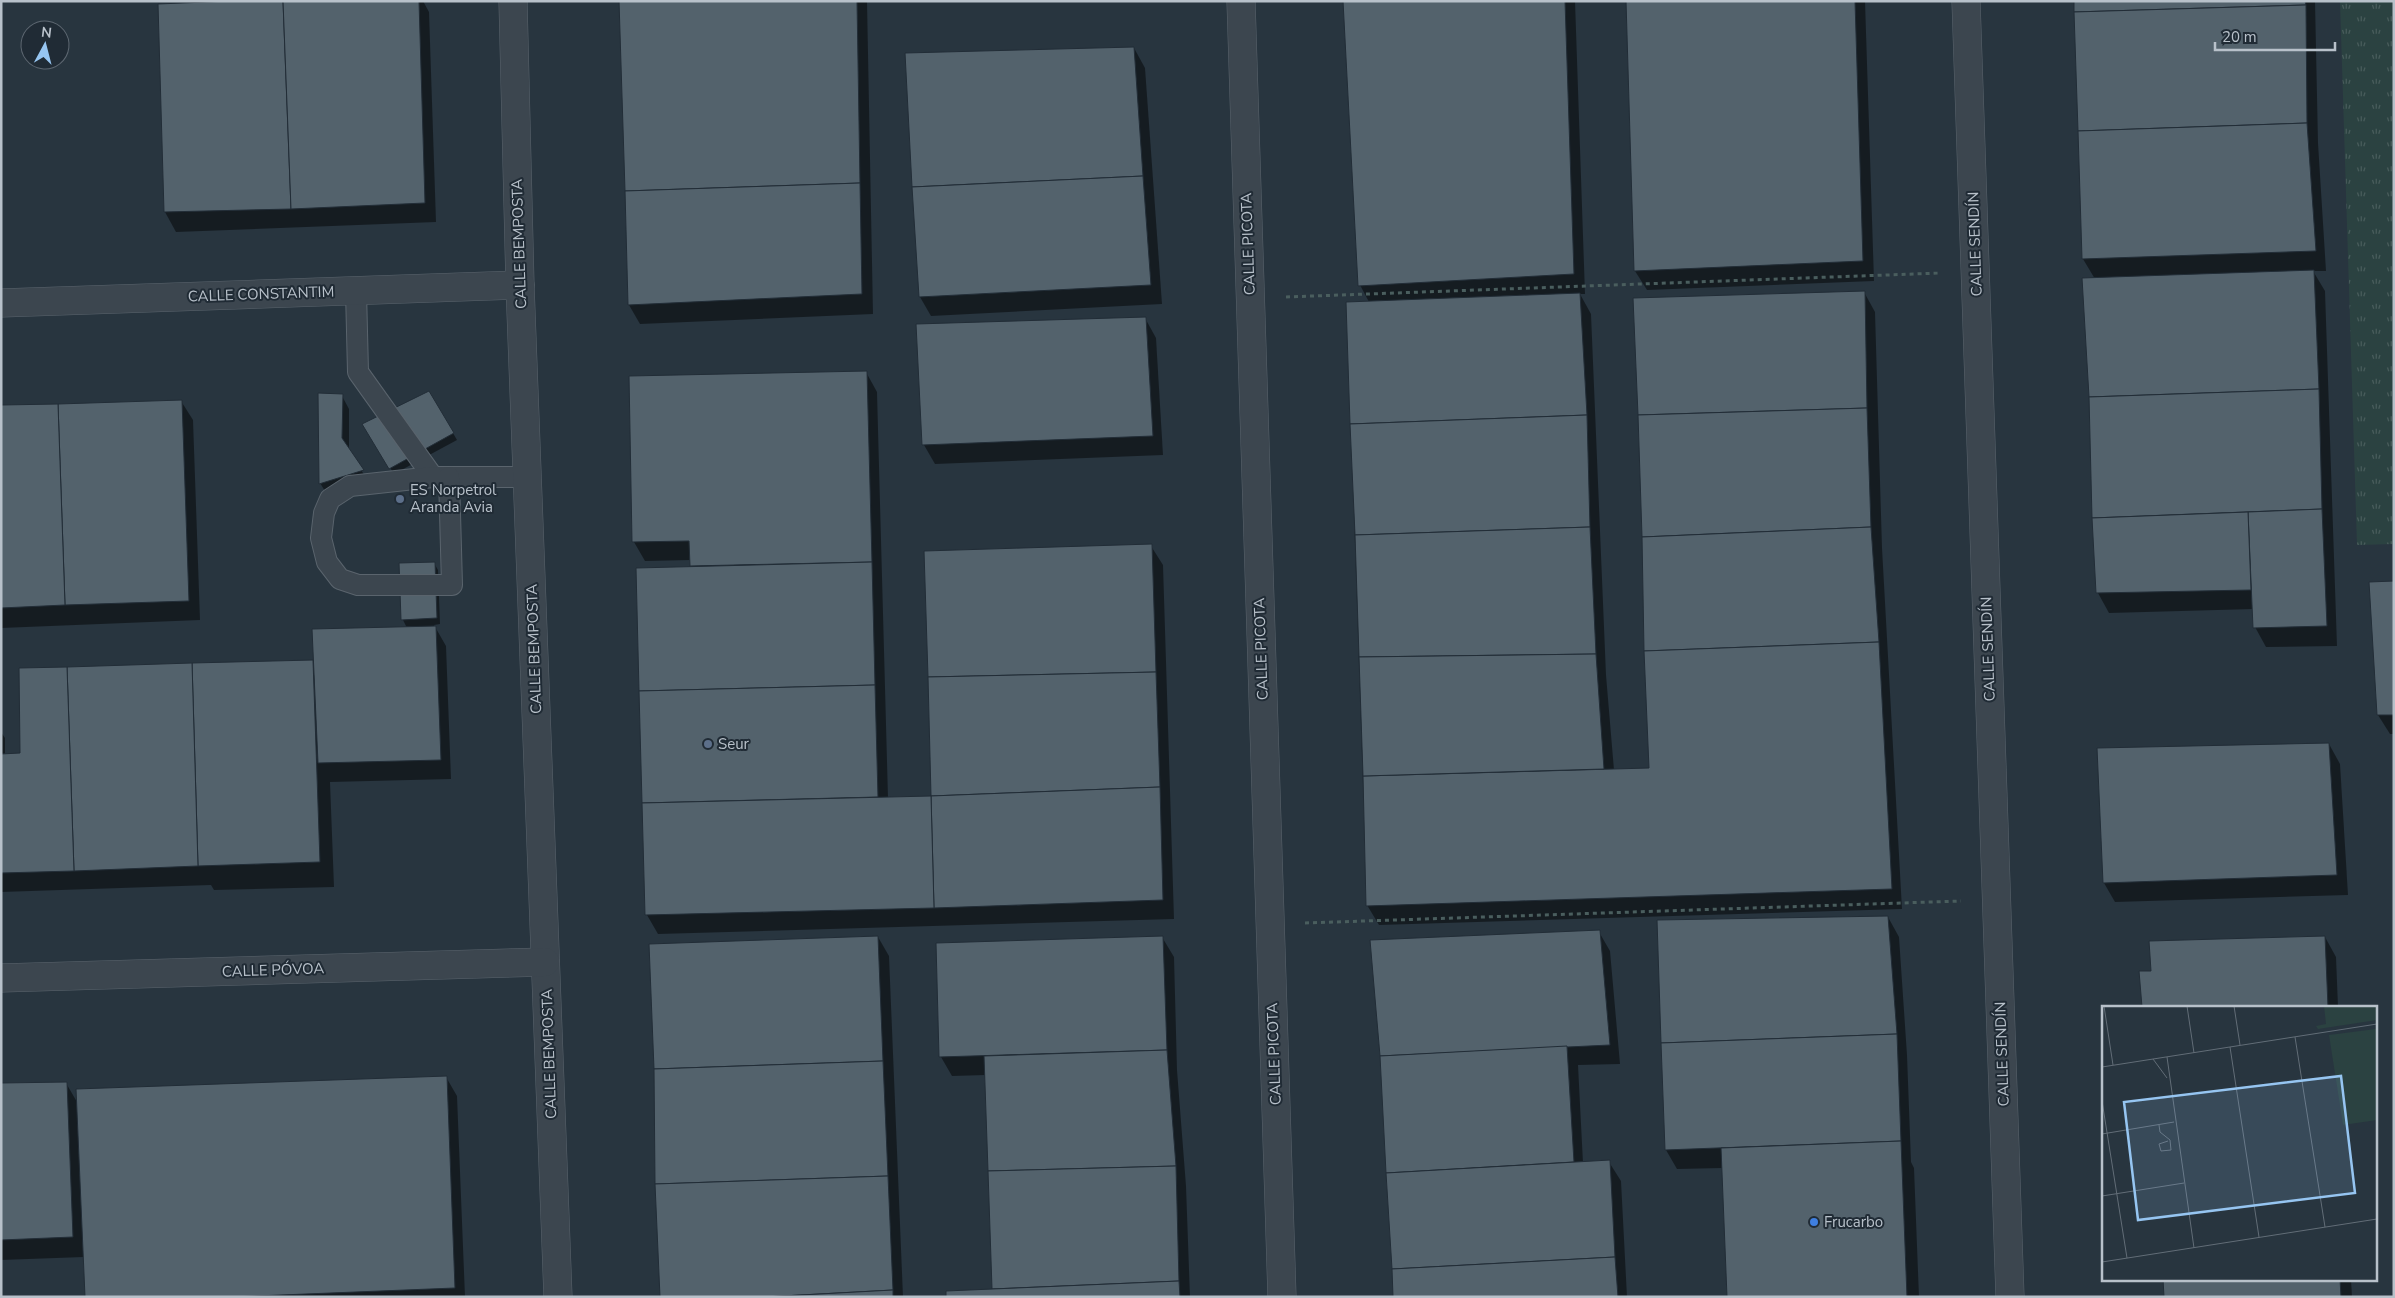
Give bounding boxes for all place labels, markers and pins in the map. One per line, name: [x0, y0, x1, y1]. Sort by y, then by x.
place label: ES Norpetrol Aranda Avia: [410, 480, 497, 517]
marker: ES Norpetrol Aranda Avia: [394, 493, 406, 505]
place label: Seur: [718, 734, 750, 754]
marker: Seur: [702, 738, 714, 750]
place label: Frucarbo: [1824, 1212, 1883, 1232]
marker: Frucarbo: [1808, 1216, 1820, 1228]

